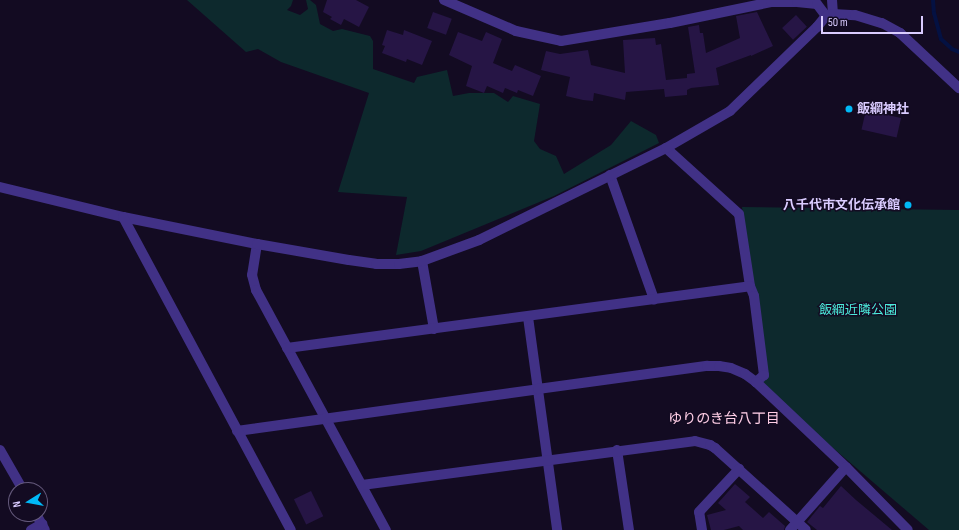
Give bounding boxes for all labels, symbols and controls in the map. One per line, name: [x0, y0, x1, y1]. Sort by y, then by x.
scale bar: [823, 8, 925, 34]
text: 50 m: [828, 15, 848, 30]
place label: 飯綱神社: [857, 101, 909, 117]
marker: 飯綱神社: [844, 104, 854, 114]
place label: 八千代市文化伝承館: [783, 197, 900, 213]
marker: 八千代市文化伝承館: [903, 200, 913, 210]
park label: 飯綱近隣公園: [819, 302, 897, 318]
district label: ゆりのき台八丁目: [668, 411, 780, 427]
north arrow: [8, 482, 48, 522]
text: N: [10, 500, 24, 508]

